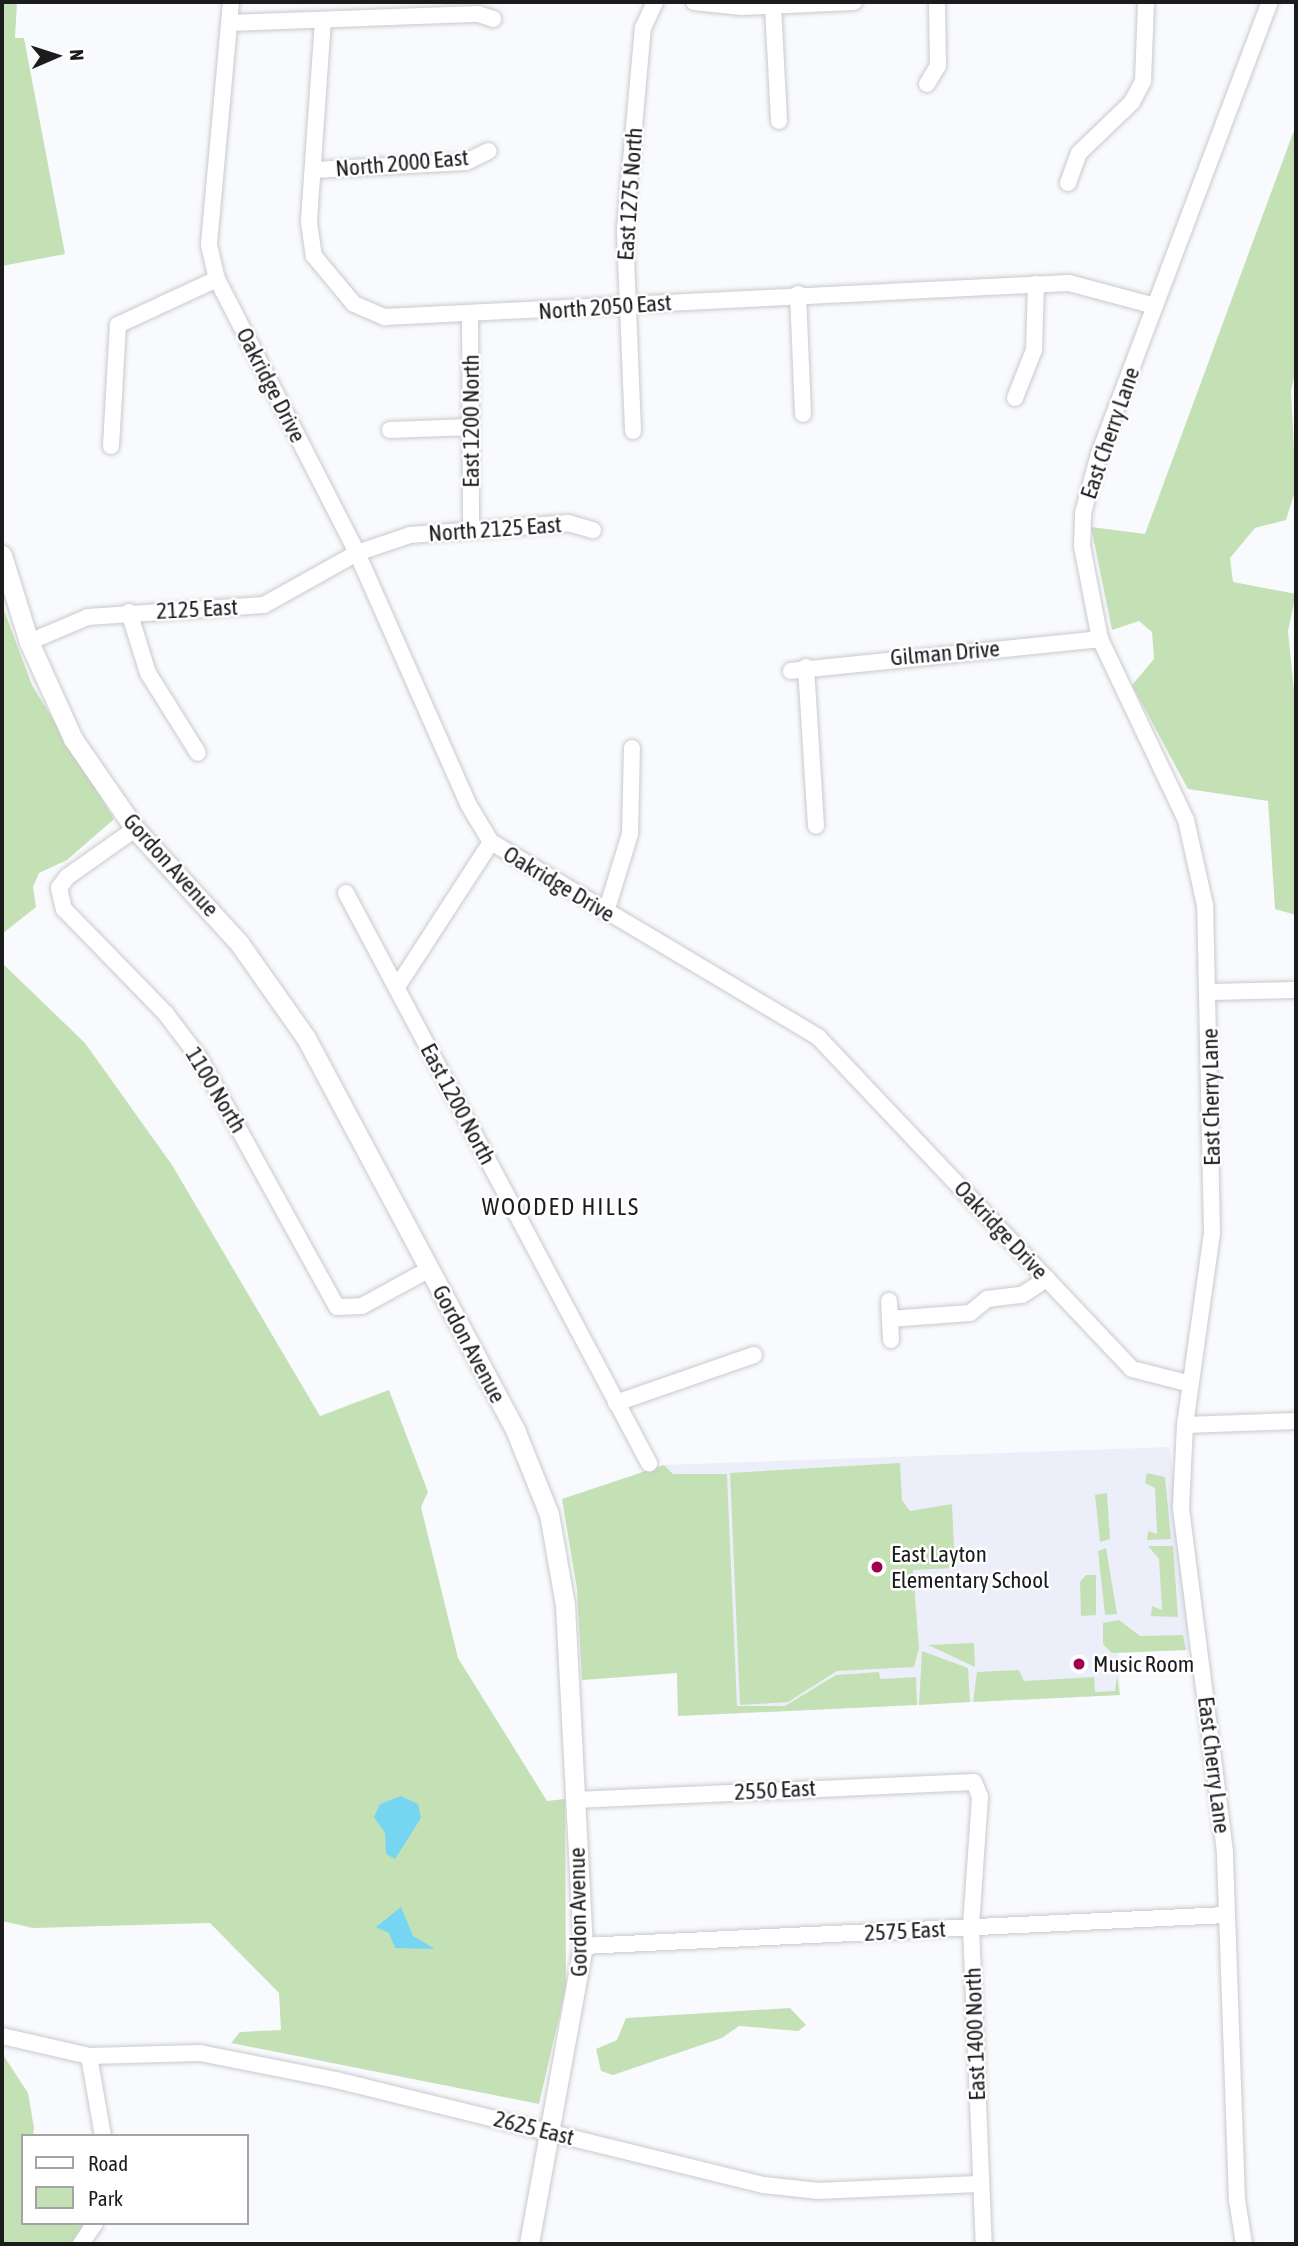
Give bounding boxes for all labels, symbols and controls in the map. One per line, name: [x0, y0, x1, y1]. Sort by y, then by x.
north arrow: [21, 21, 91, 91]
text: N: [66, 49, 88, 61]
street label: East 1275 North: [612, 126, 648, 262]
street label: North 2000 East: [334, 143, 470, 183]
street label: North 2050 East: [537, 289, 673, 325]
street label: Oakridge Drive: [230, 323, 312, 447]
street label: East 1200 North: [457, 354, 485, 488]
street label: East Cherry Lane: [1075, 363, 1145, 503]
street label: North 2125 East: [427, 511, 563, 547]
street label: 2125 East: [156, 593, 238, 625]
street label: Gilman Drive: [889, 634, 1001, 672]
street label: Gordon Avenue: [117, 808, 225, 922]
street label: Oakridge Drive: [498, 840, 620, 928]
street label: East Cherry Lane: [1196, 1028, 1226, 1166]
street label: East 1200 North: [414, 1039, 502, 1169]
street label: 1100 North: [180, 1042, 252, 1138]
street label: Oakridge Drive: [948, 1175, 1054, 1285]
district label: WOODED HILLS: [483, 1193, 639, 1221]
street label: Gordon Avenue: [426, 1280, 512, 1408]
place label: East Layton Elementary School: [891, 1540, 1049, 1594]
marker: East Layton Elementary School: [869, 1559, 885, 1575]
place label: Music Room: [1093, 1650, 1194, 1678]
marker: Music Room: [1071, 1656, 1087, 1672]
street label: East Cherry Lane: [1192, 1695, 1236, 1835]
street label: 2550 East: [734, 1774, 816, 1806]
street label: Gordon Avenue: [563, 1847, 593, 1977]
street label: 2575 East: [864, 1915, 946, 1947]
street label: East 1400 North: [959, 1967, 991, 2101]
street label: 2625 East: [491, 2105, 577, 2151]
legend: [21, 2134, 248, 2225]
text: Road: [88, 2151, 128, 2175]
text: Park: [88, 2186, 123, 2210]

